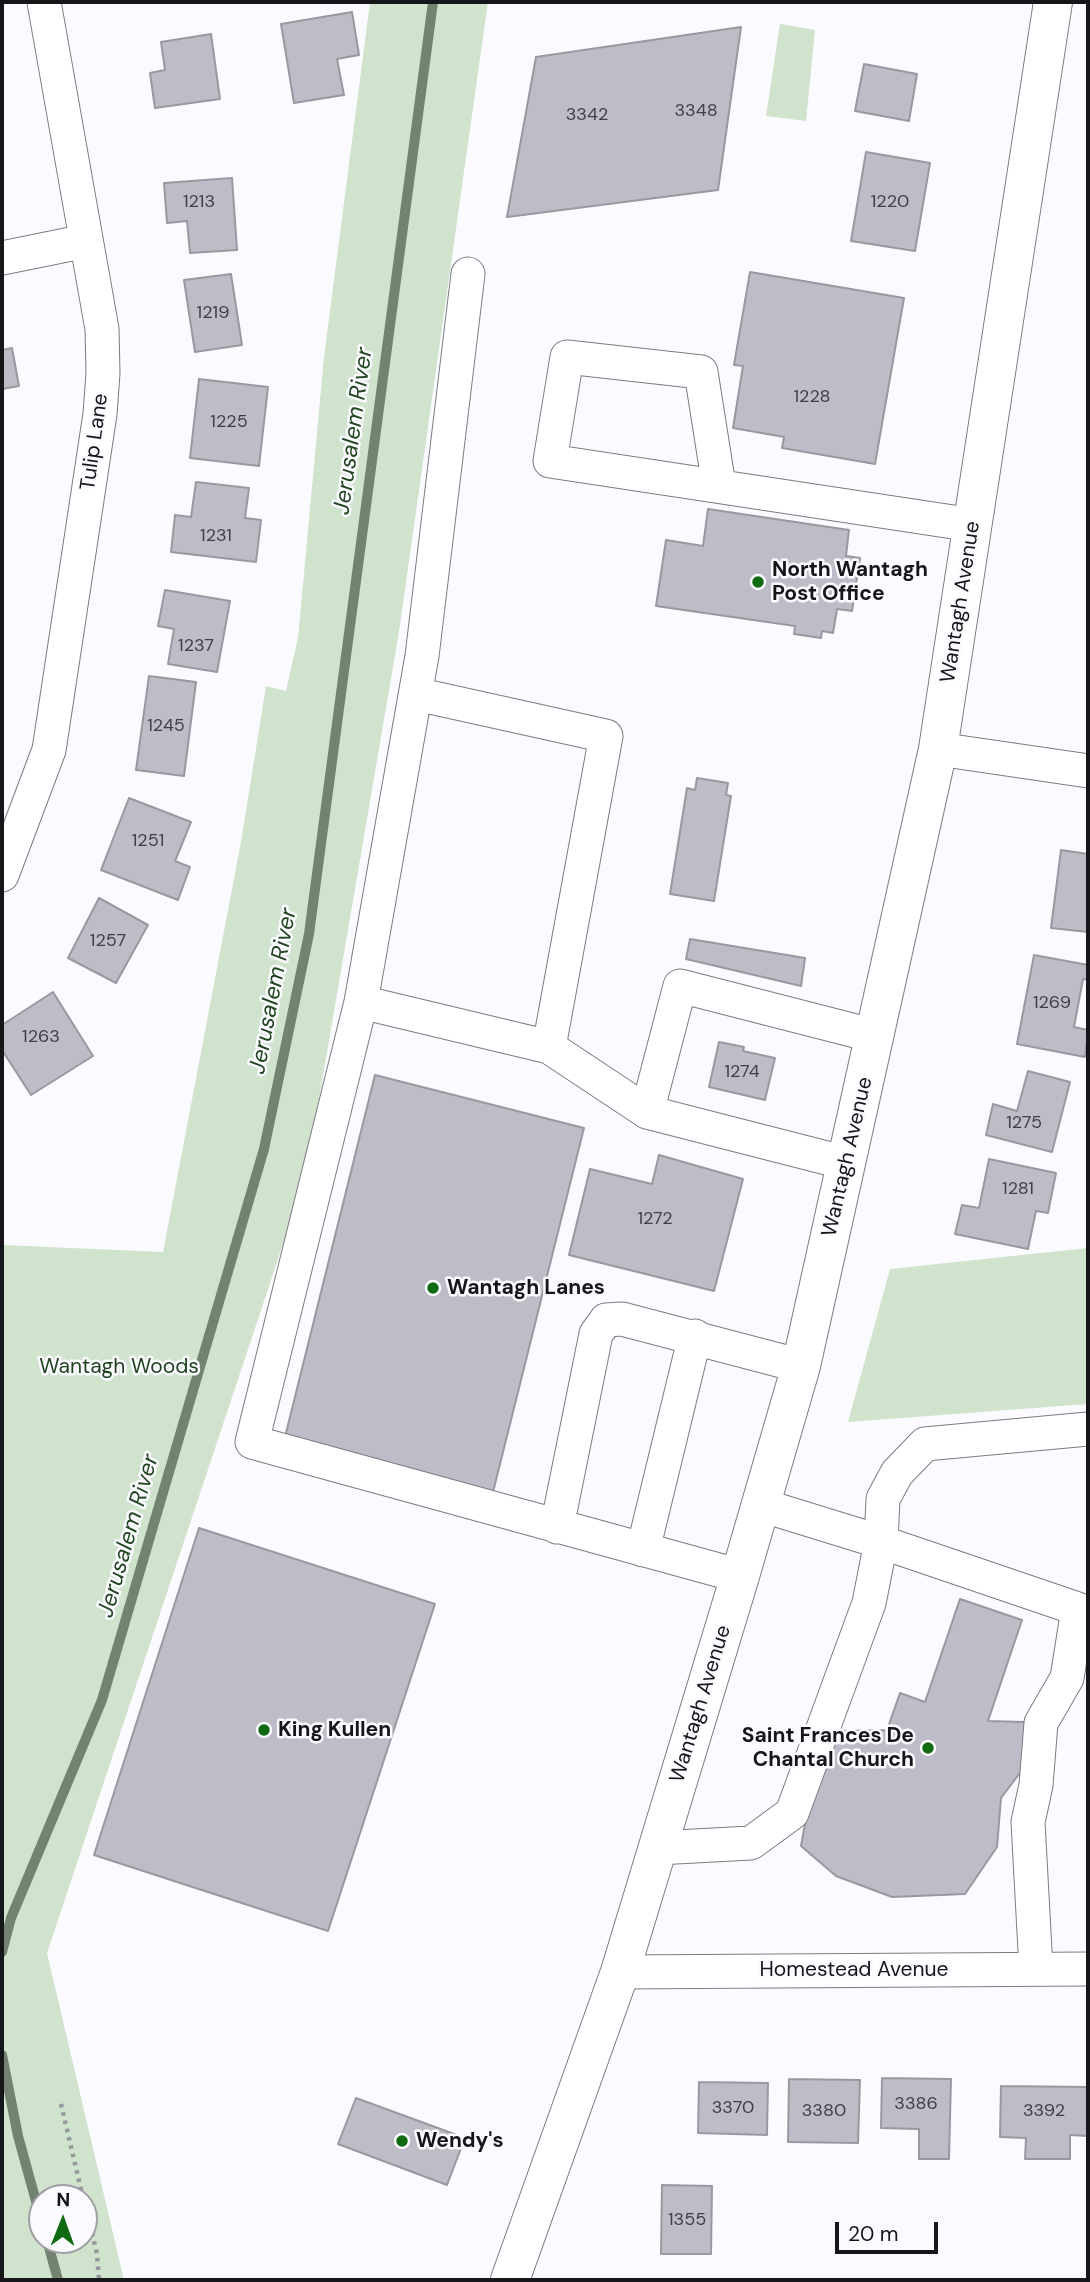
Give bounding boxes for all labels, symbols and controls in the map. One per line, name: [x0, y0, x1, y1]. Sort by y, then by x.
house number: 3348: [674, 100, 718, 122]
house number: 3342: [566, 104, 608, 126]
house number: 1213: [183, 191, 215, 213]
house number: 1220: [871, 191, 909, 213]
house number: 1219: [197, 302, 229, 324]
water label: Jerusalem River: [329, 346, 379, 516]
house number: 1228: [794, 386, 830, 408]
street label: Tulip Lane: [76, 392, 114, 492]
house number: 1225: [210, 411, 248, 433]
street label: Wantagh Avenue: [936, 519, 986, 685]
house number: 1231: [200, 525, 232, 547]
place label: North Wantagh Post Office: [772, 557, 928, 607]
marker: North Wantagh Post Office: [750, 574, 766, 590]
house number: 1237: [178, 635, 214, 657]
house number: 1245: [147, 715, 185, 737]
house number: 1251: [132, 830, 164, 852]
water label: Jerusalem River: [244, 906, 304, 1076]
house number: 1257: [90, 930, 126, 952]
house number: 1269: [1033, 992, 1071, 1014]
house number: 1263: [22, 1026, 60, 1048]
house number: 1274: [724, 1061, 760, 1083]
street label: Wantagh Avenue: [817, 1075, 879, 1239]
house number: 1275: [1006, 1112, 1042, 1134]
house number: 1281: [1002, 1178, 1034, 1200]
house number: 1272: [637, 1208, 673, 1230]
place label: Wantagh Lanes: [447, 1275, 605, 1301]
marker: Wantagh Lanes: [425, 1280, 441, 1296]
park label: Wantagh Woods: [39, 1354, 199, 1380]
water label: Jerusalem River: [93, 1451, 165, 1621]
street label: Wantagh Avenue: [665, 1622, 737, 1786]
place label: King Kullen: [278, 1717, 391, 1743]
marker: King Kullen: [256, 1722, 272, 1738]
place label: Saint Frances De Chantal Church: [742, 1723, 914, 1773]
marker: Saint Frances De Chantal Church: [920, 1740, 936, 1756]
street label: Homestead Avenue: [760, 1957, 948, 1983]
house number: 3386: [894, 2093, 938, 2115]
house number: 3370: [712, 2097, 754, 2119]
house number: 3380: [802, 2100, 846, 2122]
house number: 3392: [1023, 2100, 1065, 2122]
place label: Wendy's: [416, 2128, 504, 2154]
marker: Wendy's: [394, 2133, 410, 2149]
north arrow: [28, 2184, 98, 2254]
text: N: [56, 2187, 70, 2212]
scale bar: [838, 2208, 941, 2252]
house number: 1355: [668, 2209, 706, 2231]
text: 20 m: [848, 2220, 899, 2248]

